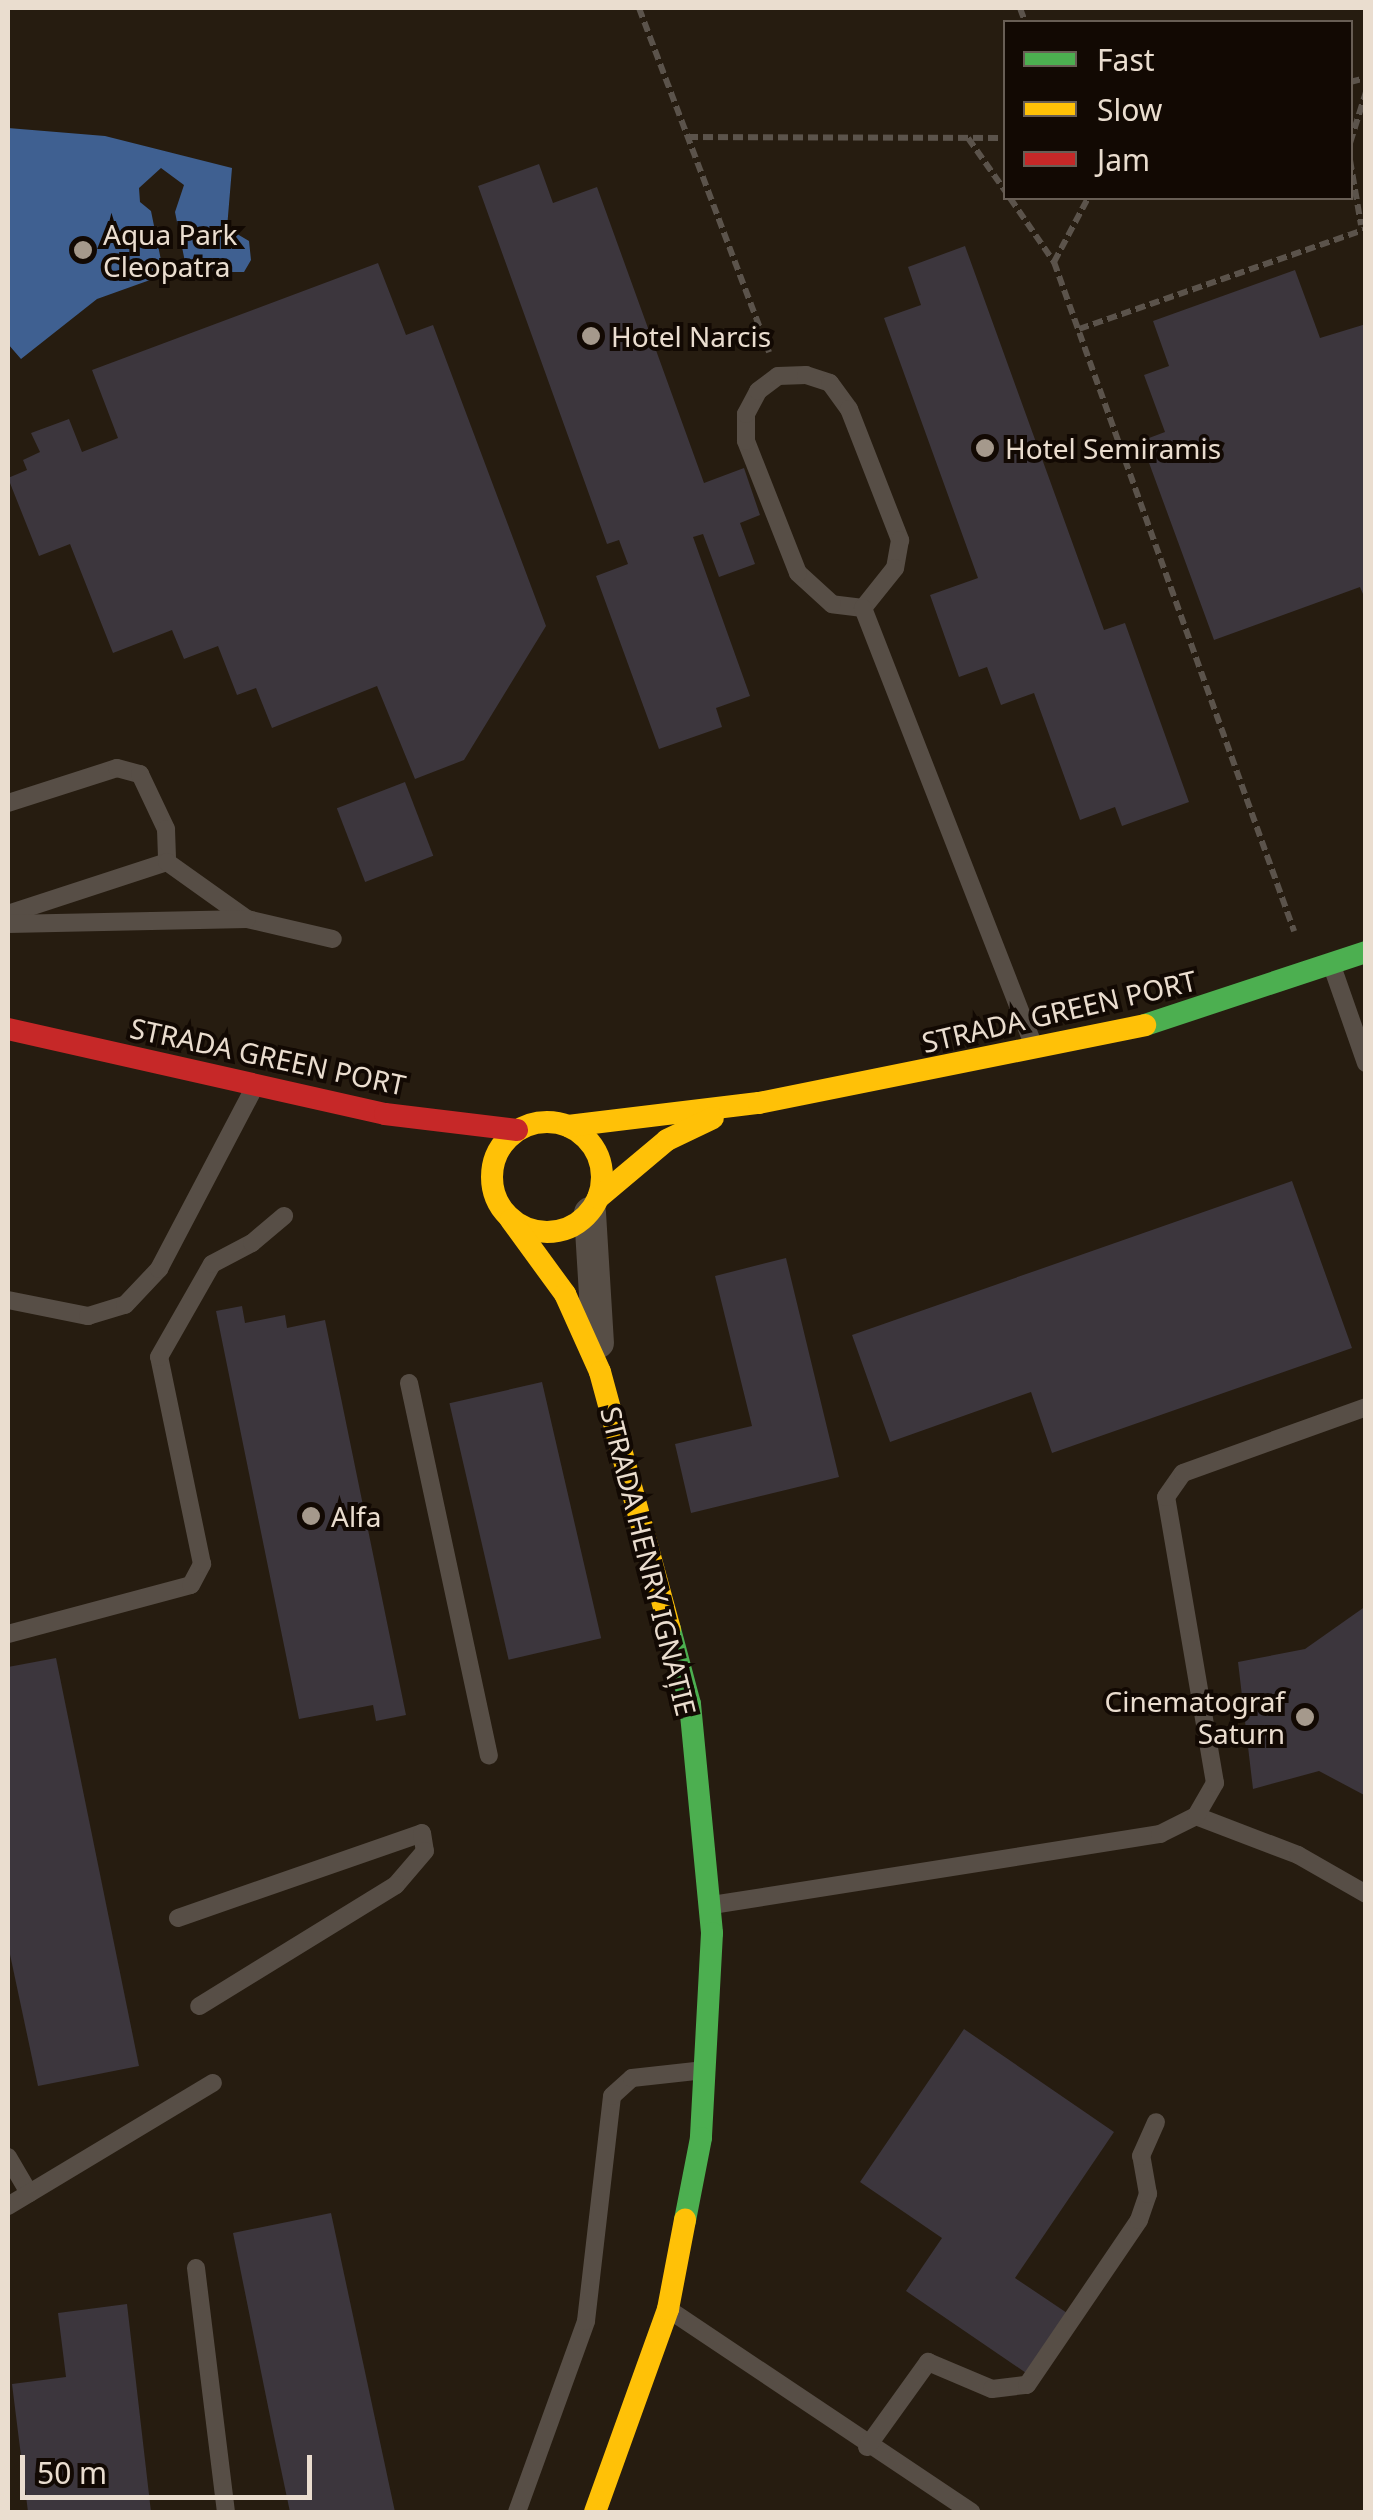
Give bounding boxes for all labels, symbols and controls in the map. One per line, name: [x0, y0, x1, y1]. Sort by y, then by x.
legend: [1003, 20, 1353, 200]
text: Fast: [1097, 39, 1155, 80]
text: Slow: [1097, 89, 1162, 130]
text: Jam: [1097, 139, 1150, 180]
place label: Aqua Park Cleopatra: [103, 217, 238, 283]
marker: Aqua Park Cleopatra: [72, 239, 94, 261]
place label: Hotel Narcis: [611, 319, 771, 353]
marker: Hotel Narcis: [580, 325, 602, 347]
place label: Hotel Semiramis: [1005, 431, 1221, 465]
marker: Hotel Semiramis: [974, 437, 996, 459]
street label: STRADA GREEN PORT: [919, 963, 1199, 1059]
street label: STRADA GREEN PORT: [127, 1010, 409, 1102]
street label: STRADA HENRY IGNAȚIE: [594, 1403, 704, 1719]
place label: Alfa: [331, 1499, 381, 1533]
marker: Alfa: [300, 1505, 322, 1527]
place label: Cinematograf Saturn: [1104, 1684, 1285, 1750]
marker: Cinematograf Saturn: [1294, 1706, 1316, 1728]
scale bar: [25, 2435, 318, 2497]
text: 50 m: [37, 2452, 107, 2493]

